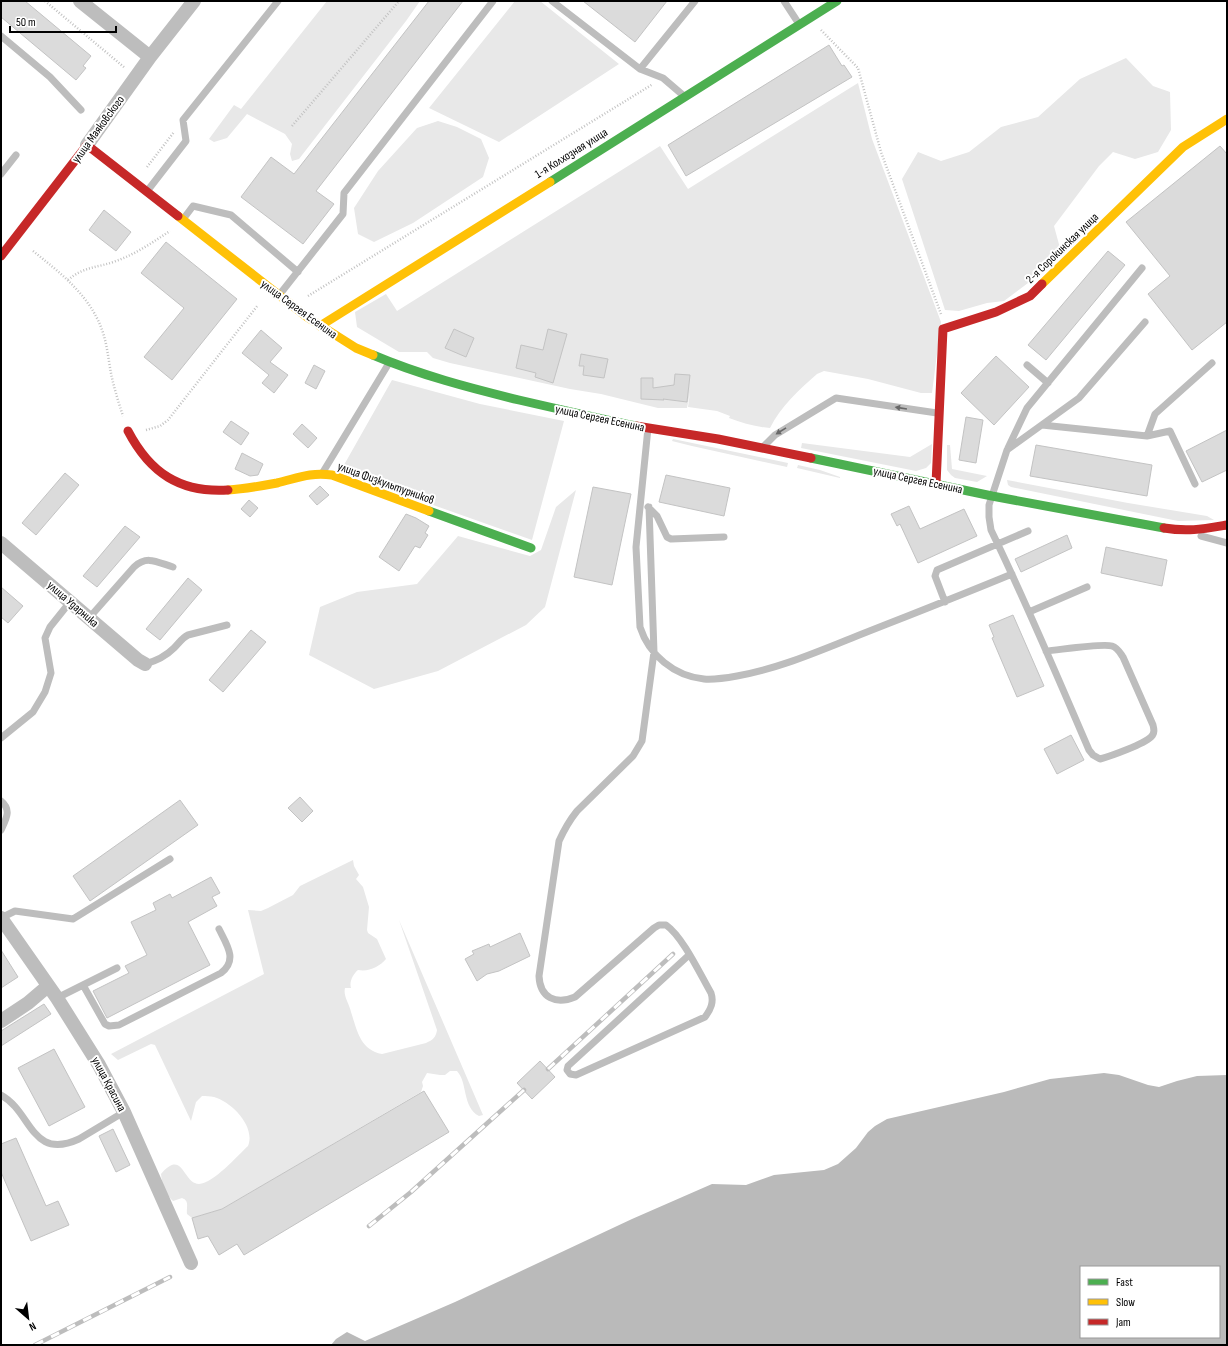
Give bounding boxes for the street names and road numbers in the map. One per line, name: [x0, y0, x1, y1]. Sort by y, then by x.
street label: улица Маяковского: [69, 93, 128, 166]
street label: 1-я Колхозная улица: [532, 125, 611, 182]
street label: 2-я Сорокинская улица: [1023, 210, 1102, 287]
street label: улица Сергея Есенина: [258, 277, 340, 342]
street label: улица Сергея Есенина: [554, 402, 646, 435]
street label: улица Физкультурников: [335, 459, 436, 508]
street label: улица Сергея Есенина: [872, 464, 964, 497]
street label: улица Ударника: [44, 578, 102, 631]
street label: улица Красина: [88, 1054, 129, 1114]

